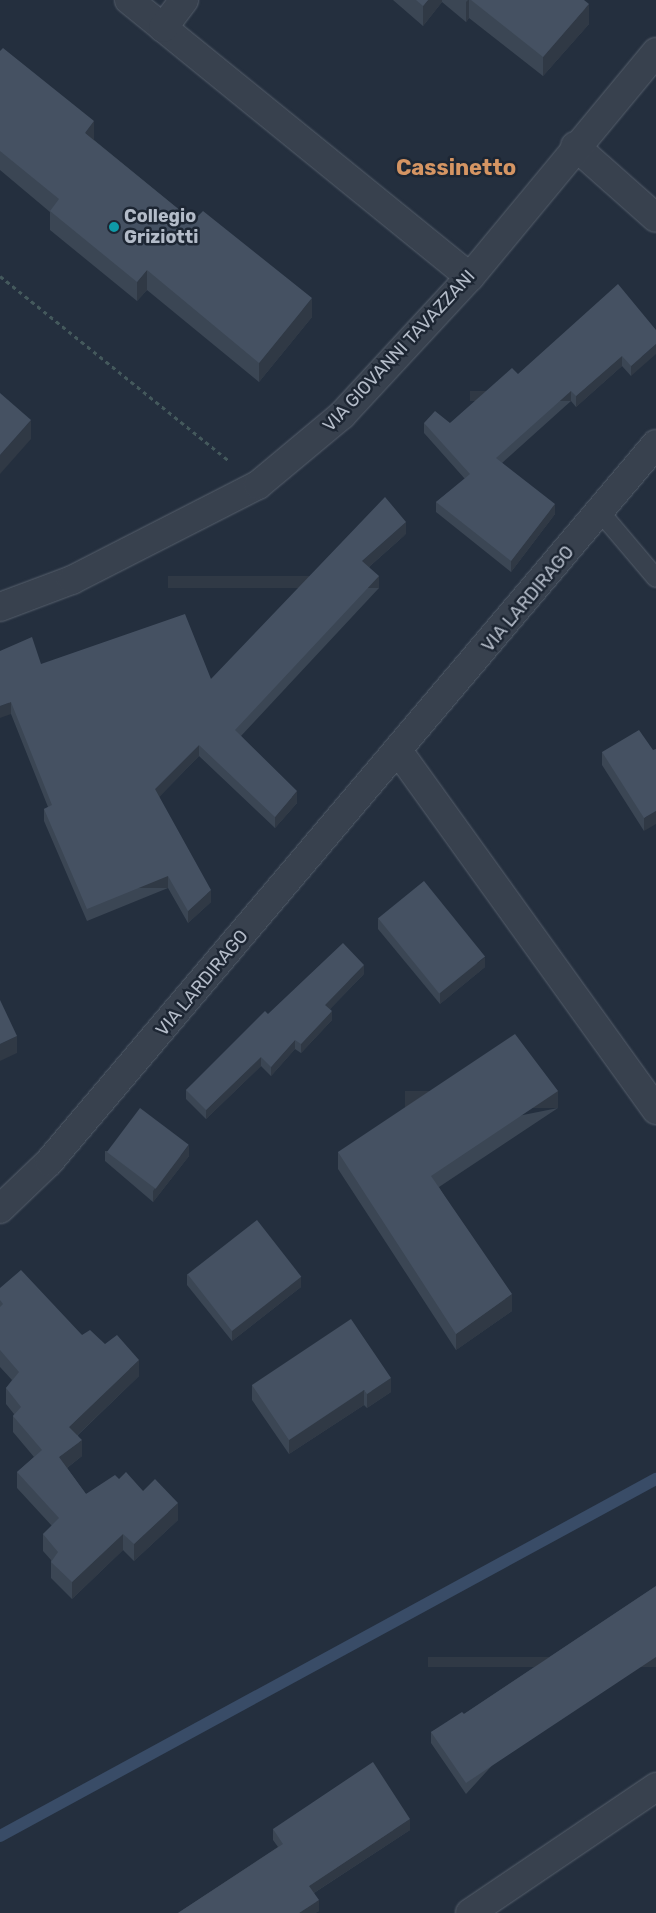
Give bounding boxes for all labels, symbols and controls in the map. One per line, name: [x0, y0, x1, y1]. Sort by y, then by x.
district label: Cassinetto: [396, 155, 516, 181]
place label: Collegio Griziotti: [124, 206, 198, 248]
marker: Collegio Griziotti: [108, 221, 120, 233]
street label: VIA GIOVANNI TAVAZZANI: [318, 265, 480, 437]
street label: VIA LARDIRAGO: [477, 541, 579, 657]
street label: VIA LARDIRAGO: [151, 925, 253, 1041]

